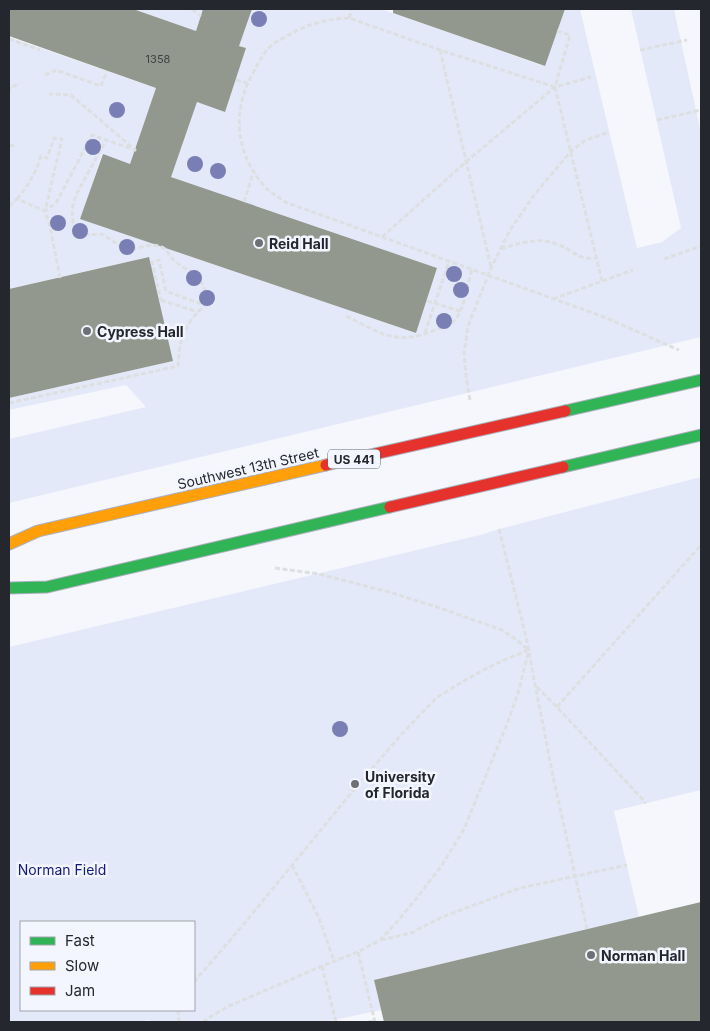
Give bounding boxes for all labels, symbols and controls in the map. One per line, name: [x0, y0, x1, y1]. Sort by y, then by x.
house number: 1358: [146, 52, 171, 66]
place label: Reid Hall: [269, 235, 328, 252]
marker: Reid Hall: [253, 237, 265, 249]
place label: Cypress Hall: [97, 323, 184, 340]
marker: Cypress Hall: [81, 325, 93, 337]
street label: Southwest 13th Street: [176, 443, 321, 493]
road number: US 441: [328, 449, 380, 468]
place label: University of Florida: [365, 768, 436, 801]
marker: University of Florida: [349, 778, 361, 790]
park label: Norman Field: [18, 861, 106, 878]
legend: [20, 921, 195, 1011]
text: Fast: [65, 931, 95, 950]
place label: Norman Hall: [601, 947, 685, 964]
marker: Norman Hall: [585, 949, 597, 961]
text: Slow: [65, 956, 99, 975]
text: Jam: [65, 981, 95, 1000]

